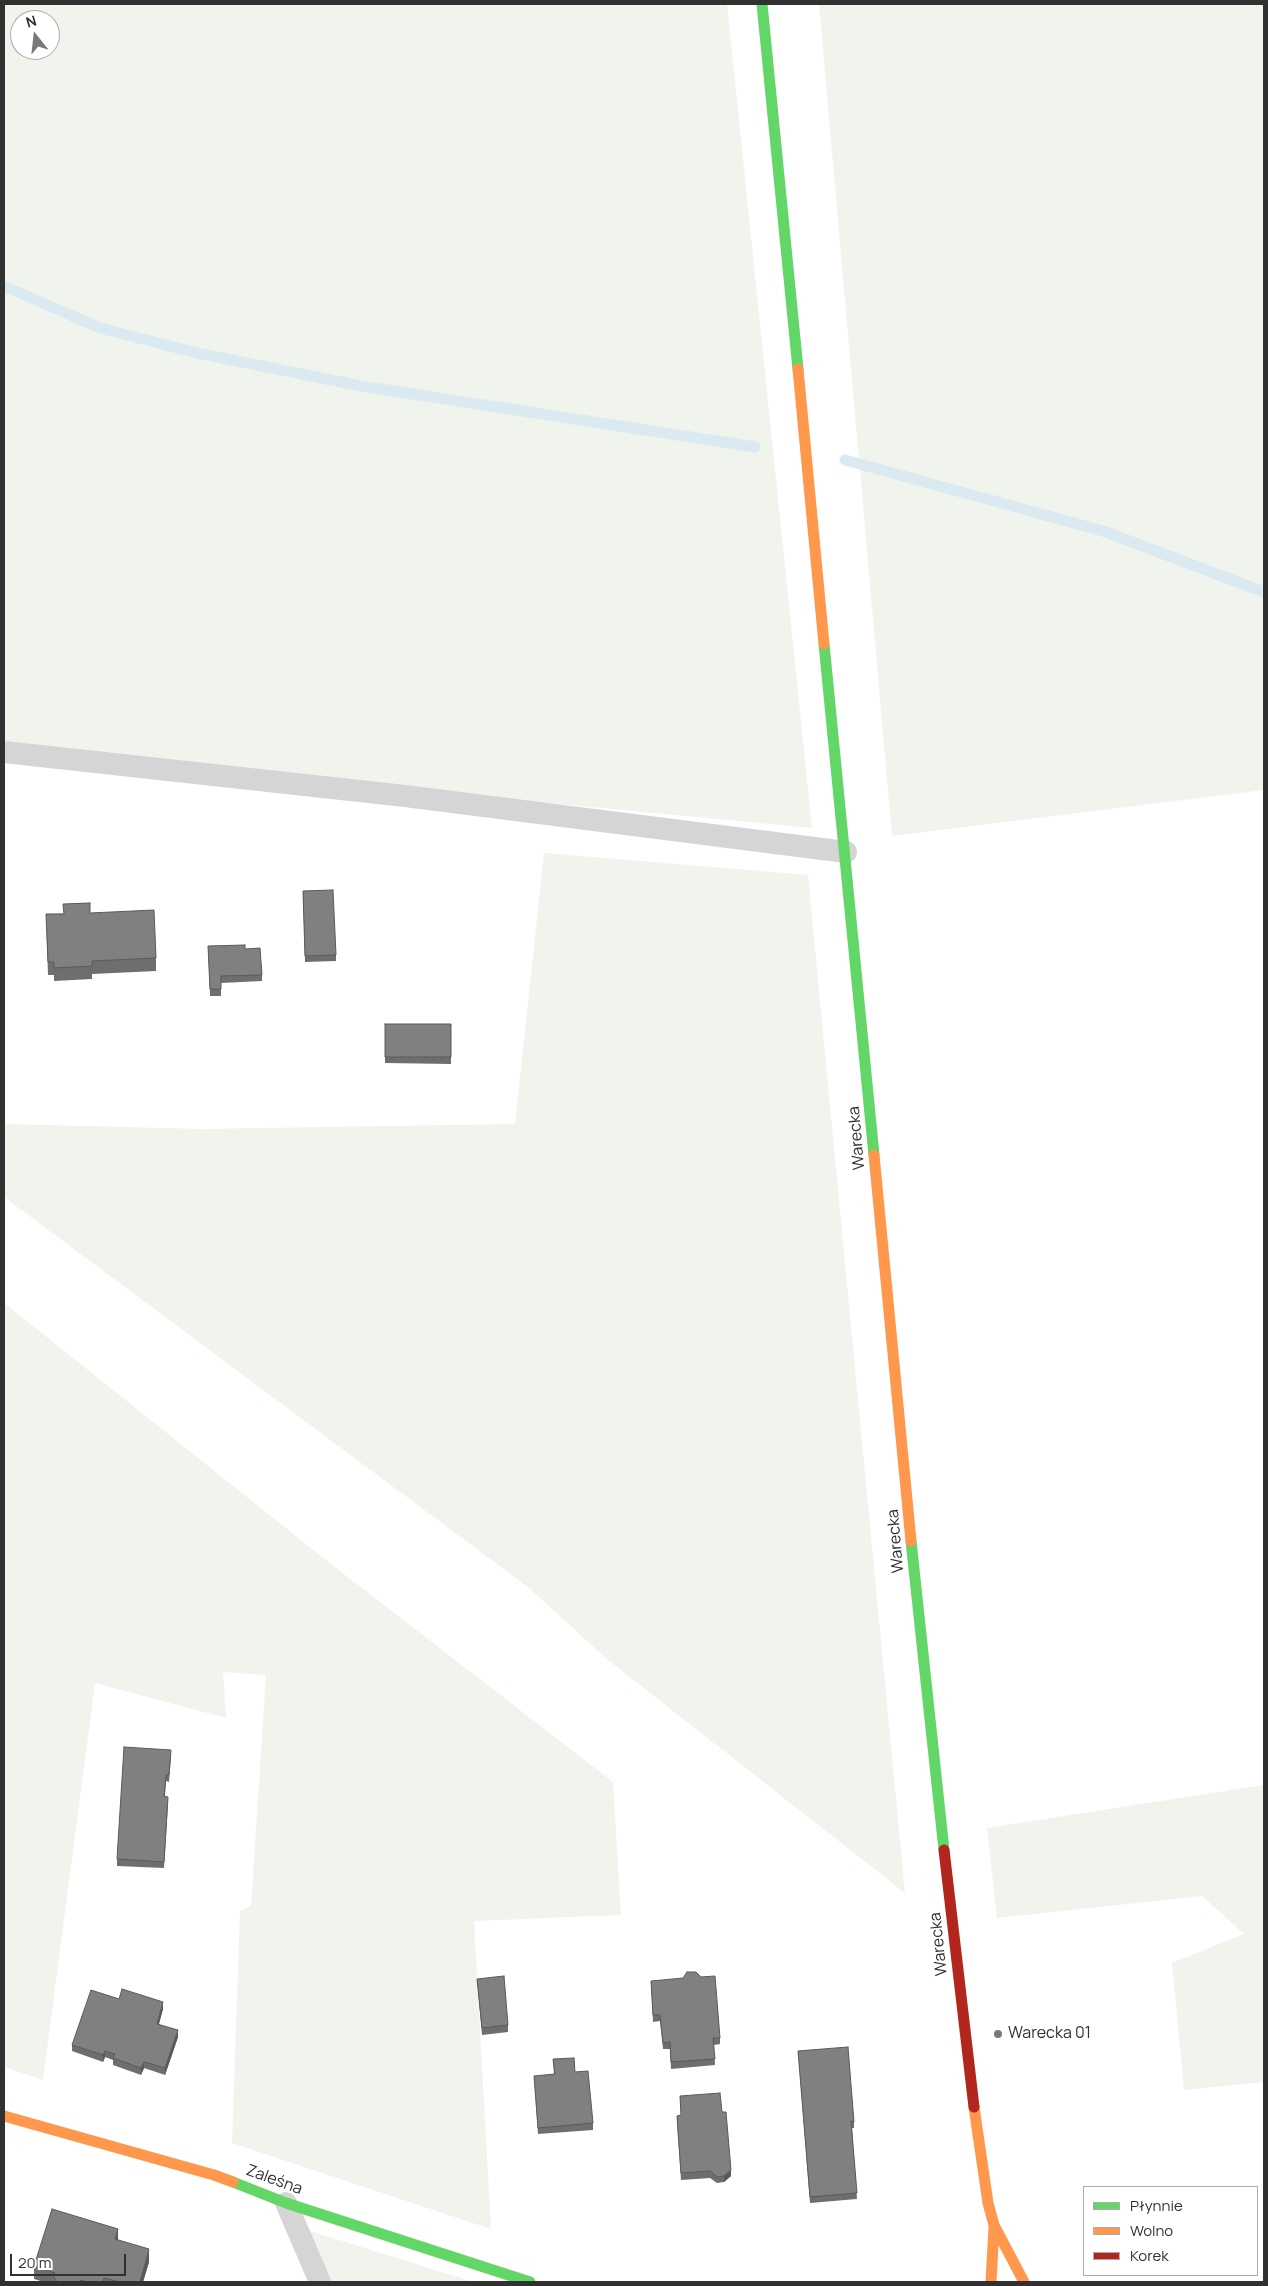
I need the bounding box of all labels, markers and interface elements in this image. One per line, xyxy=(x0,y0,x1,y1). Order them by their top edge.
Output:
north arrow xyxy=(10,10,60,60)
text: N xyxy=(24,11,38,32)
street label: Warecka xyxy=(845,1105,869,1171)
street label: Warecka xyxy=(884,1508,908,1574)
street label: Warecka xyxy=(926,1911,952,1977)
place label: Warecka 01 xyxy=(1008,2024,1091,2044)
marker: Warecka 01 xyxy=(992,2028,1004,2040)
street label: Zaleśna xyxy=(243,2161,305,2199)
legend xyxy=(1083,2186,1258,2276)
text: Płynnie xyxy=(1130,2195,1183,2216)
text: Wolno xyxy=(1130,2220,1173,2241)
scale bar xyxy=(12,2244,129,2276)
text: Korek xyxy=(1130,2245,1169,2266)
text: 20 m xyxy=(18,2252,51,2273)

